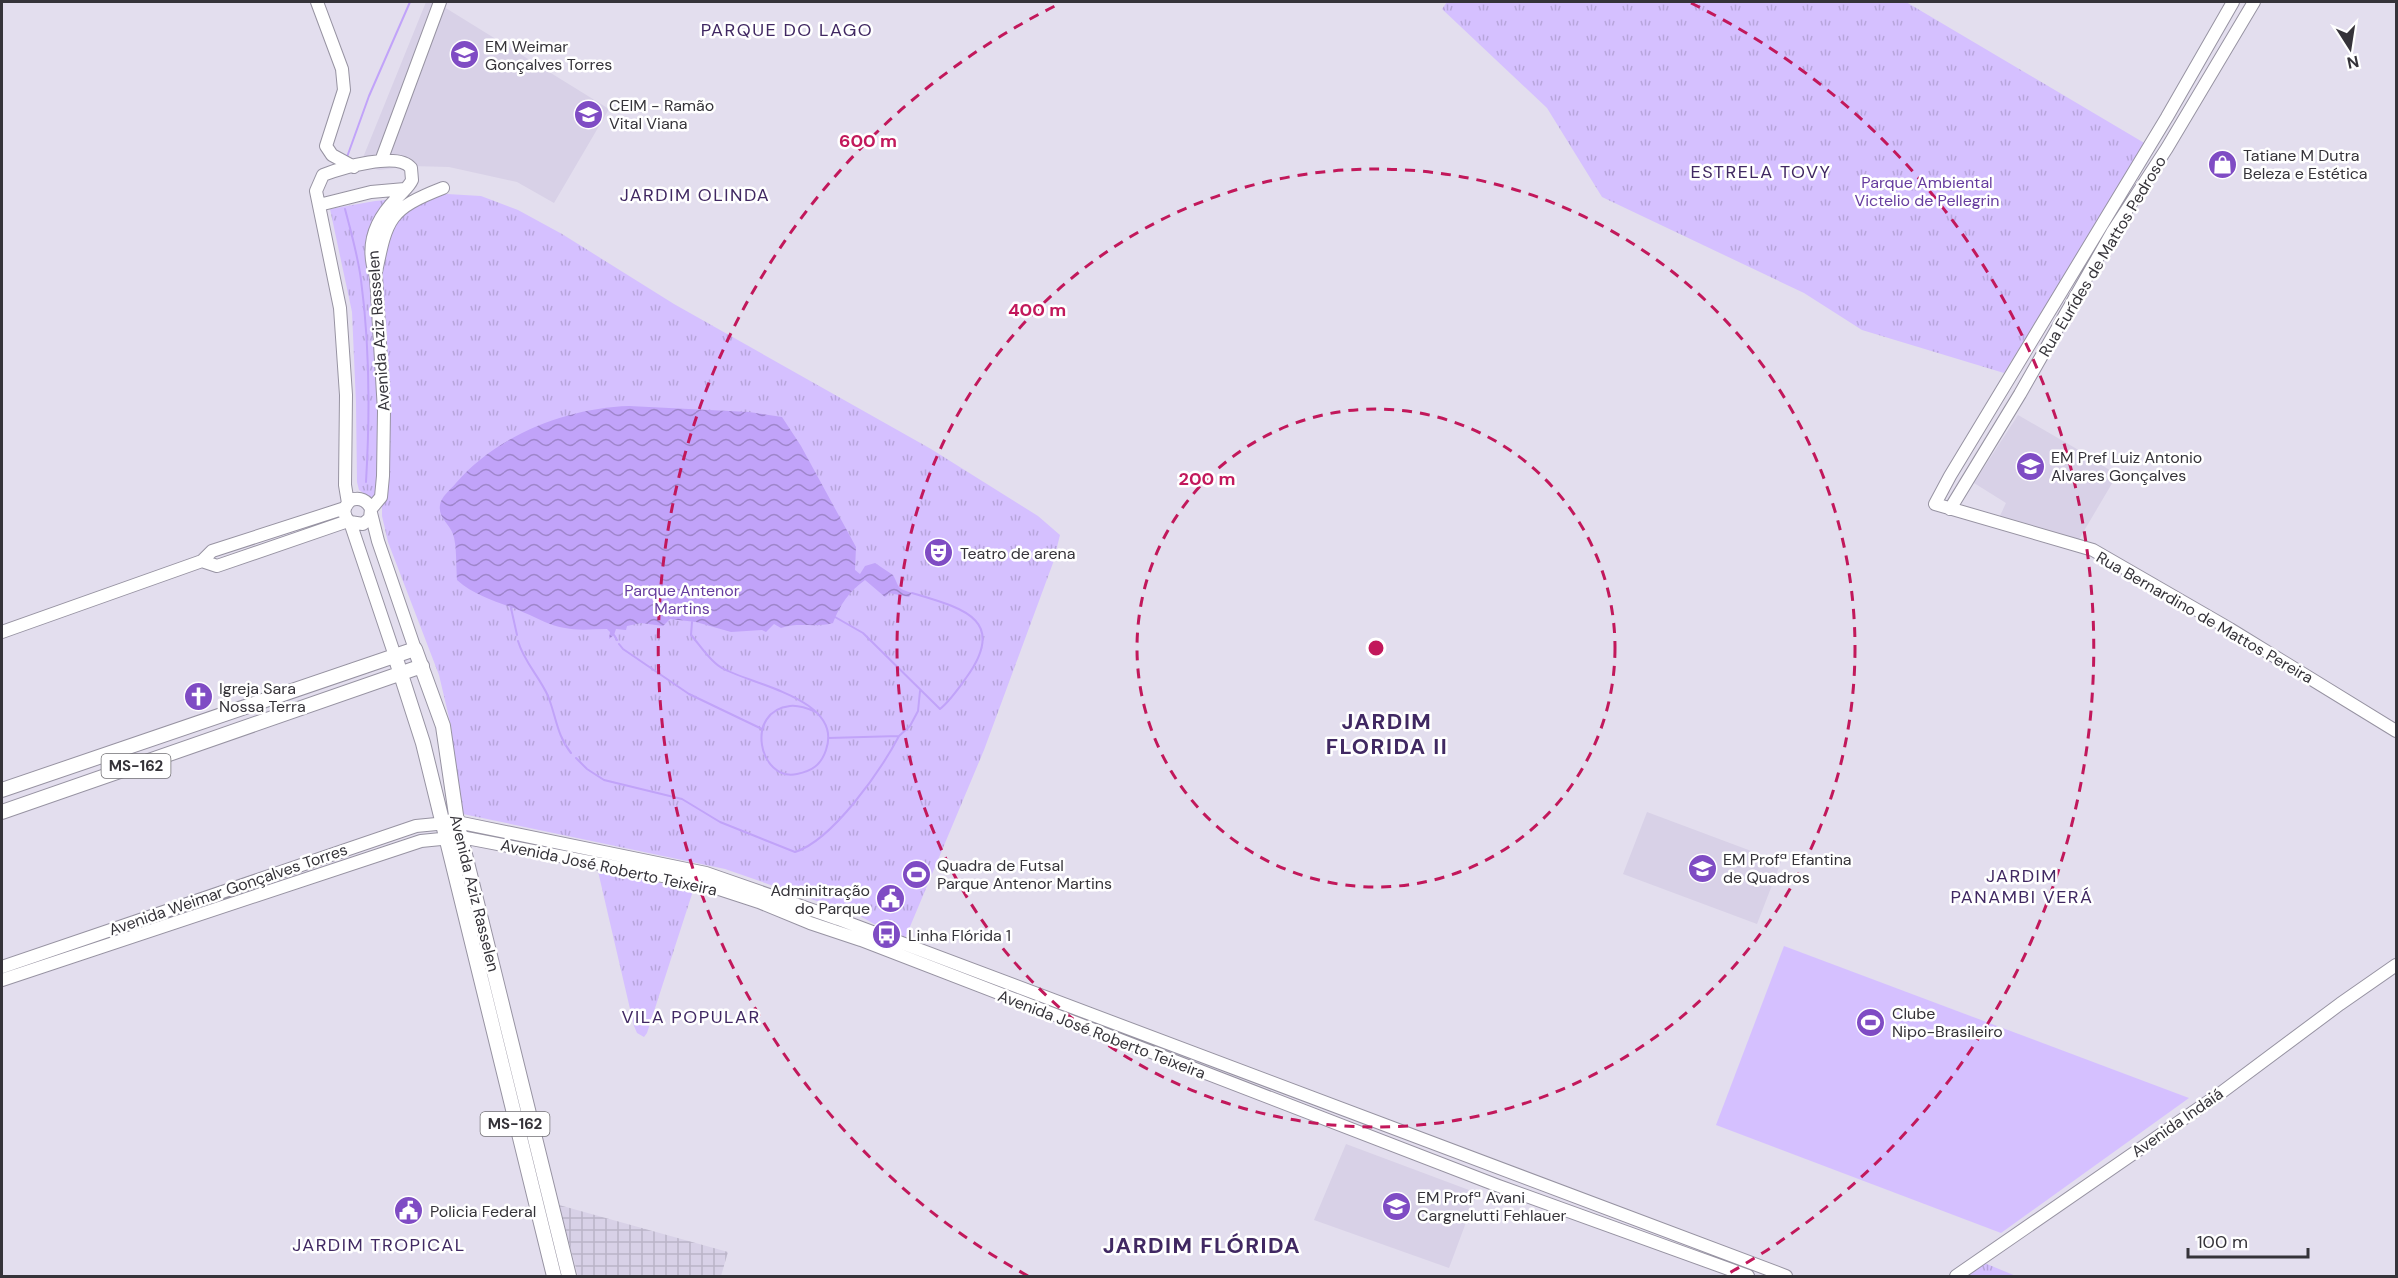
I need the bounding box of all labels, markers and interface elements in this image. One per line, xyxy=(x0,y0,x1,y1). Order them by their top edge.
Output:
district label: PARQUE DO LAGO xyxy=(701,18,873,42)
north arrow xyxy=(2320,18,2380,78)
place label: EM Weimar Gonçalves Torres xyxy=(485,36,612,75)
school or university icon: EM Weimar Gonçalves Torres xyxy=(448,39,480,71)
text: N xyxy=(2345,51,2361,74)
place label: CEIM - Ramão Vital Viana xyxy=(609,95,714,134)
school or university icon: CEIM - Ramão Vital Viana xyxy=(572,98,604,130)
text: 600 m xyxy=(839,129,897,153)
place label: Tatiane M Dutra Beleza e Estética xyxy=(2243,145,2368,184)
shop icon: Tatiane M Dutra Beleza e Estética xyxy=(2206,148,2238,180)
street label: Rua Eurídes de Mattos Pedroso xyxy=(2034,152,2171,361)
district label: ESTRELA TOVY xyxy=(1691,160,1831,184)
park label: Parque Ambiental Victelio de Pellegrin xyxy=(1854,172,2000,211)
district label: JARDIM OLINDA xyxy=(620,183,770,207)
street label: Avenida Aziz Rasselen xyxy=(362,250,395,412)
text: 400 m xyxy=(1008,298,1066,322)
place label: EM Pref Luiz Antonio Alvares Gonçalves xyxy=(2051,447,2202,486)
school or university icon: EM Pref Luiz Antonio Alvares Gonçalves xyxy=(2014,450,2046,482)
text: 200 m xyxy=(1179,467,1235,491)
theatre icon: Teatro de arena xyxy=(923,537,955,569)
place label: Teatro de arena xyxy=(960,543,1075,564)
street label: Rua Bernardino de Mattos Pereira xyxy=(2093,547,2317,688)
park label: Parque Antenor Martins xyxy=(624,580,740,619)
centre of rings xyxy=(1366,638,1386,658)
place label: Igreja Sara Nossa Terra xyxy=(219,678,306,717)
church icon: Igreja Sara Nossa Terra xyxy=(182,681,214,713)
district label: JARDIM FLORIDA II xyxy=(1326,707,1448,761)
road number: MS-162 xyxy=(102,754,170,778)
street label: Avenida Aziz Rasselen xyxy=(445,812,504,974)
street label: Avenida José Roberto Teixeira xyxy=(499,834,719,901)
street label: Avenida Weimar Gonçalves Torres xyxy=(106,839,350,940)
place label: EM Profª Efantina de Quadros xyxy=(1723,849,1852,888)
school or university icon: EM Profª Efantina de Quadros xyxy=(1686,852,1718,884)
place label: Quadra de Futsal Parque Antenor Martins xyxy=(937,855,1112,894)
sports icon: Quadra de Futsal Parque Antenor Martins xyxy=(900,858,932,890)
district label: JARDIM PANAMBI VERÁ xyxy=(1950,864,2094,909)
place label: Adminitração do Parque xyxy=(770,880,870,919)
public building icon: Adminitração do Parque xyxy=(875,883,907,915)
bus stop icon: Linha Flórida 1 xyxy=(871,919,903,951)
place label: Linha Flórida 1 xyxy=(908,925,1011,946)
street label: Avenida José Roberto Teixeira xyxy=(995,985,1209,1084)
place label: Clube Nipo-Brasileiro xyxy=(1892,1003,2003,1042)
district label: VILA POPULAR xyxy=(621,1005,761,1029)
sports icon: Clube Nipo-Brasileiro xyxy=(1855,1006,1887,1038)
street label: Avenida Indaiá xyxy=(2127,1083,2227,1162)
road number: MS-162 xyxy=(480,1112,550,1136)
place label: EM Profª Avani Cargnelutti Fehlauer xyxy=(1417,1187,1567,1226)
school or university icon: EM Profª Avani Cargnelutti Fehlauer xyxy=(1380,1190,1412,1222)
public building icon: Policia Federal xyxy=(393,1195,425,1227)
place label: Policia Federal xyxy=(430,1201,536,1222)
scale bar xyxy=(2188,1221,2308,1259)
text: 100 m xyxy=(2197,1230,2248,1254)
district label: JARDIM FLÓRIDA xyxy=(1103,1231,1301,1260)
district label: JARDIM TROPICAL xyxy=(292,1233,466,1257)

